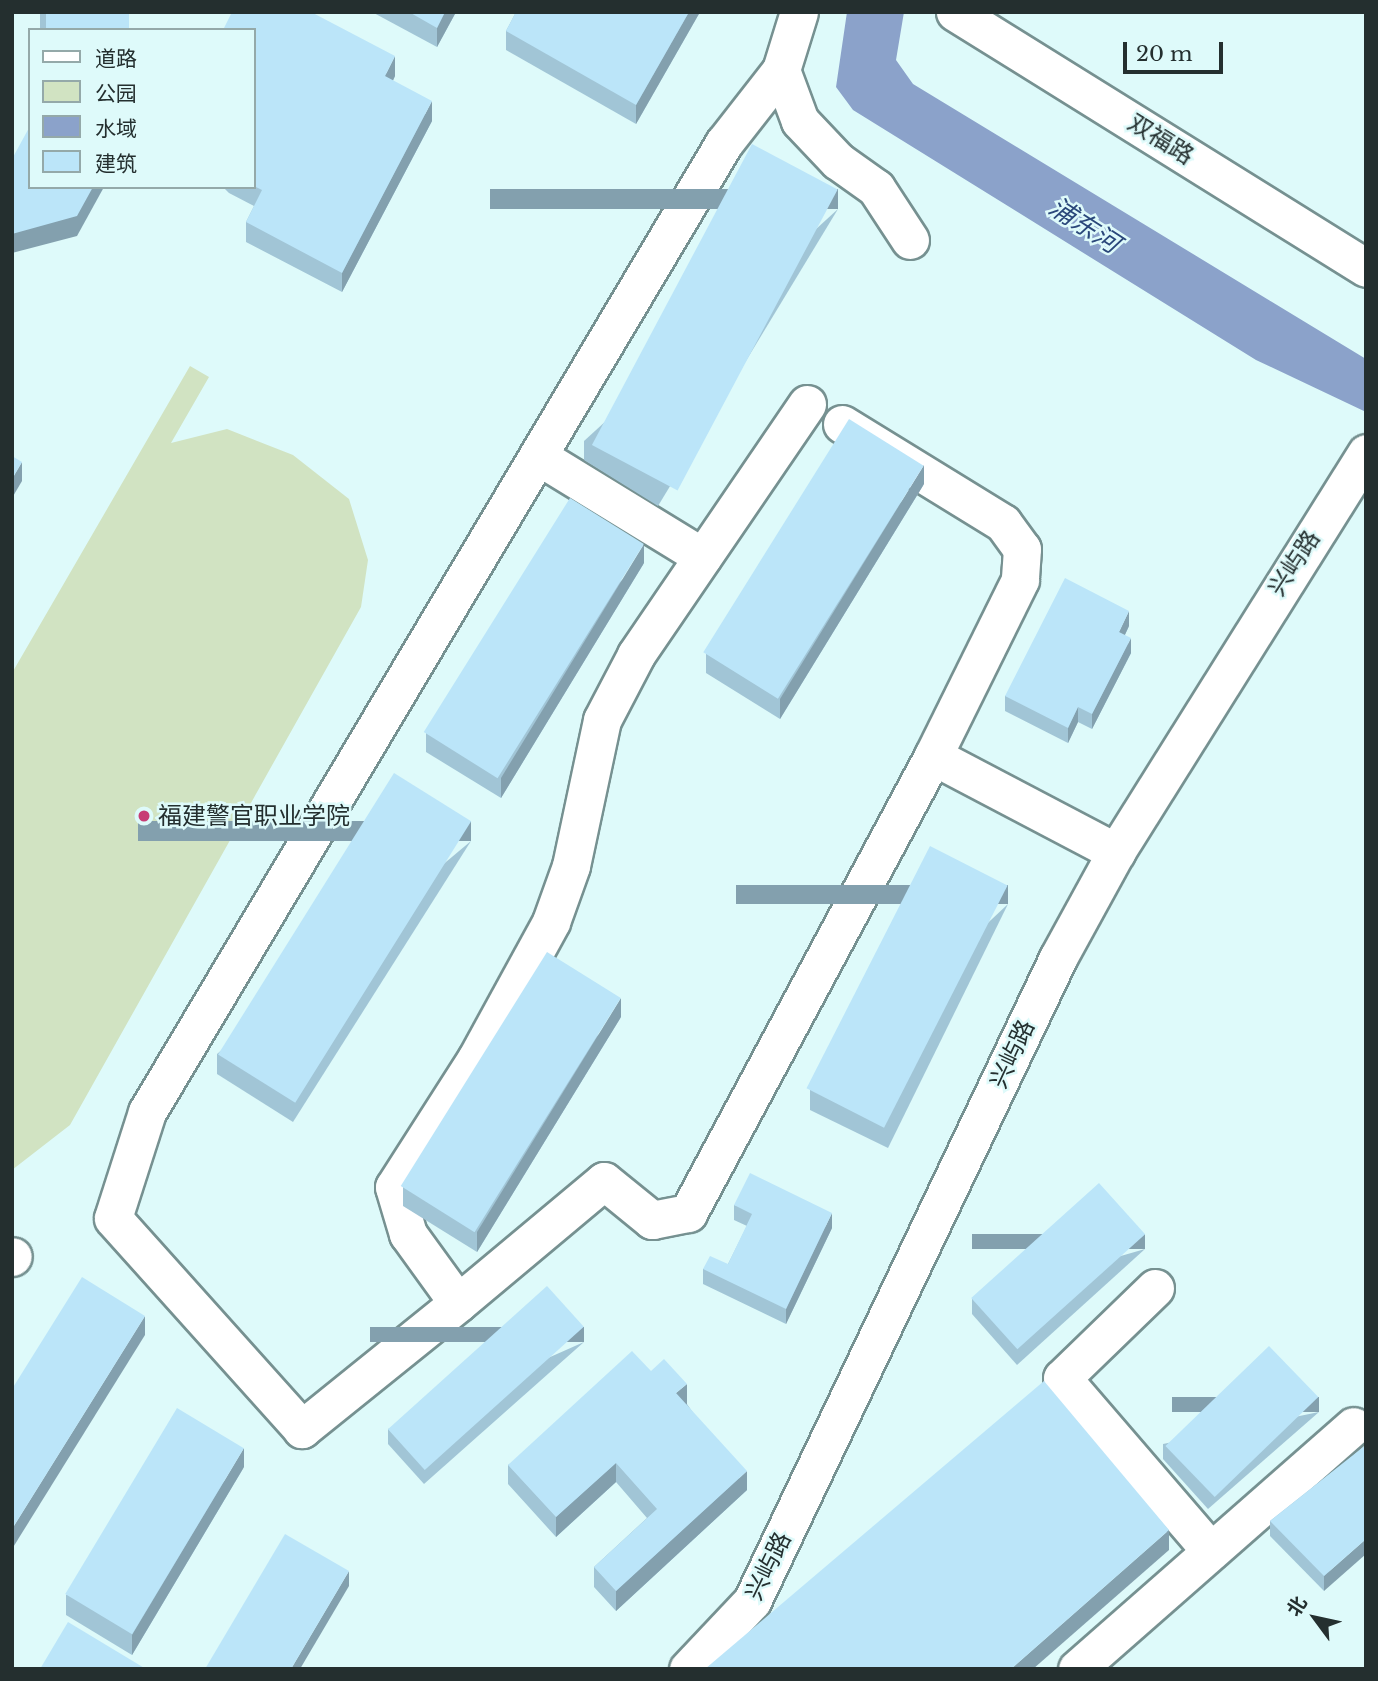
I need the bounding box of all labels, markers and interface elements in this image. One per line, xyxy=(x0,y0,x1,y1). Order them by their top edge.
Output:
legend xyxy=(28,28,256,189)
scale bar xyxy=(1126,28,1226,72)
text: 20 m xyxy=(1136,41,1193,67)
text: 道路 xyxy=(95,46,137,72)
text: 公园 xyxy=(95,81,137,107)
street label: 双福路 xyxy=(1123,108,1199,170)
text: 水域 xyxy=(95,116,137,142)
text: 建筑 xyxy=(95,151,137,177)
water label: 浦东河 xyxy=(1043,192,1125,260)
street label: 兴屿路 xyxy=(1262,525,1326,601)
place label: 福建警官职业学院 xyxy=(158,802,350,830)
marker: 福建警官职业学院 xyxy=(136,808,152,824)
street label: 兴屿路 xyxy=(984,1015,1040,1093)
street label: 兴屿路 xyxy=(739,1527,797,1605)
north arrow xyxy=(1280,1583,1350,1653)
text: 北 xyxy=(1282,1592,1312,1621)

